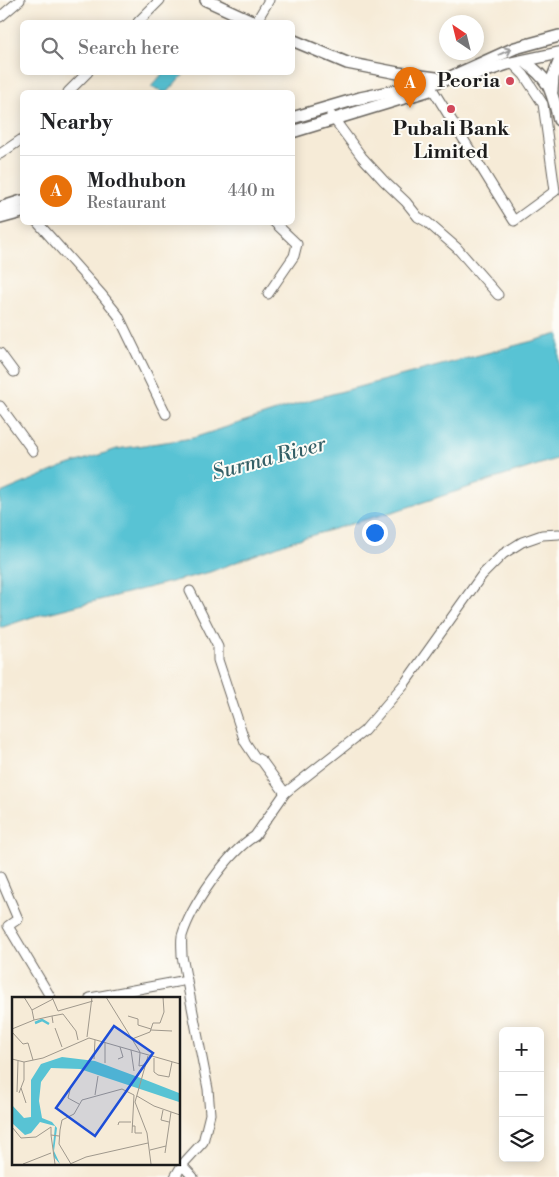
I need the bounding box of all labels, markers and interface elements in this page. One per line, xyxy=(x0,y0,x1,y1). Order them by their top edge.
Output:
north arrow xyxy=(439,15,484,60)
search box xyxy=(20,20,295,75)
icon: search xyxy=(38,34,66,62)
text: Search here xyxy=(78,36,179,60)
one-way arrow xyxy=(497,47,512,57)
pin: A xyxy=(394,67,426,108)
place label: Peoria xyxy=(437,69,500,94)
marker: Peoria xyxy=(504,75,516,87)
marker: Pubali Bank Limited xyxy=(445,103,457,115)
text: Nearby xyxy=(40,110,113,136)
place label: Pubali Bank Limited xyxy=(393,117,510,165)
text: Modhubon xyxy=(87,169,186,193)
text: A xyxy=(50,181,62,201)
text: 440 m xyxy=(228,181,275,201)
text: Restaurant xyxy=(87,193,166,213)
water label: Surma River xyxy=(209,431,330,487)
your location xyxy=(362,520,388,546)
inset map xyxy=(12,997,180,1164)
map controls xyxy=(499,1027,544,1162)
button: + xyxy=(499,1027,544,1072)
button: − xyxy=(499,1072,544,1117)
button: layers xyxy=(499,1117,544,1162)

